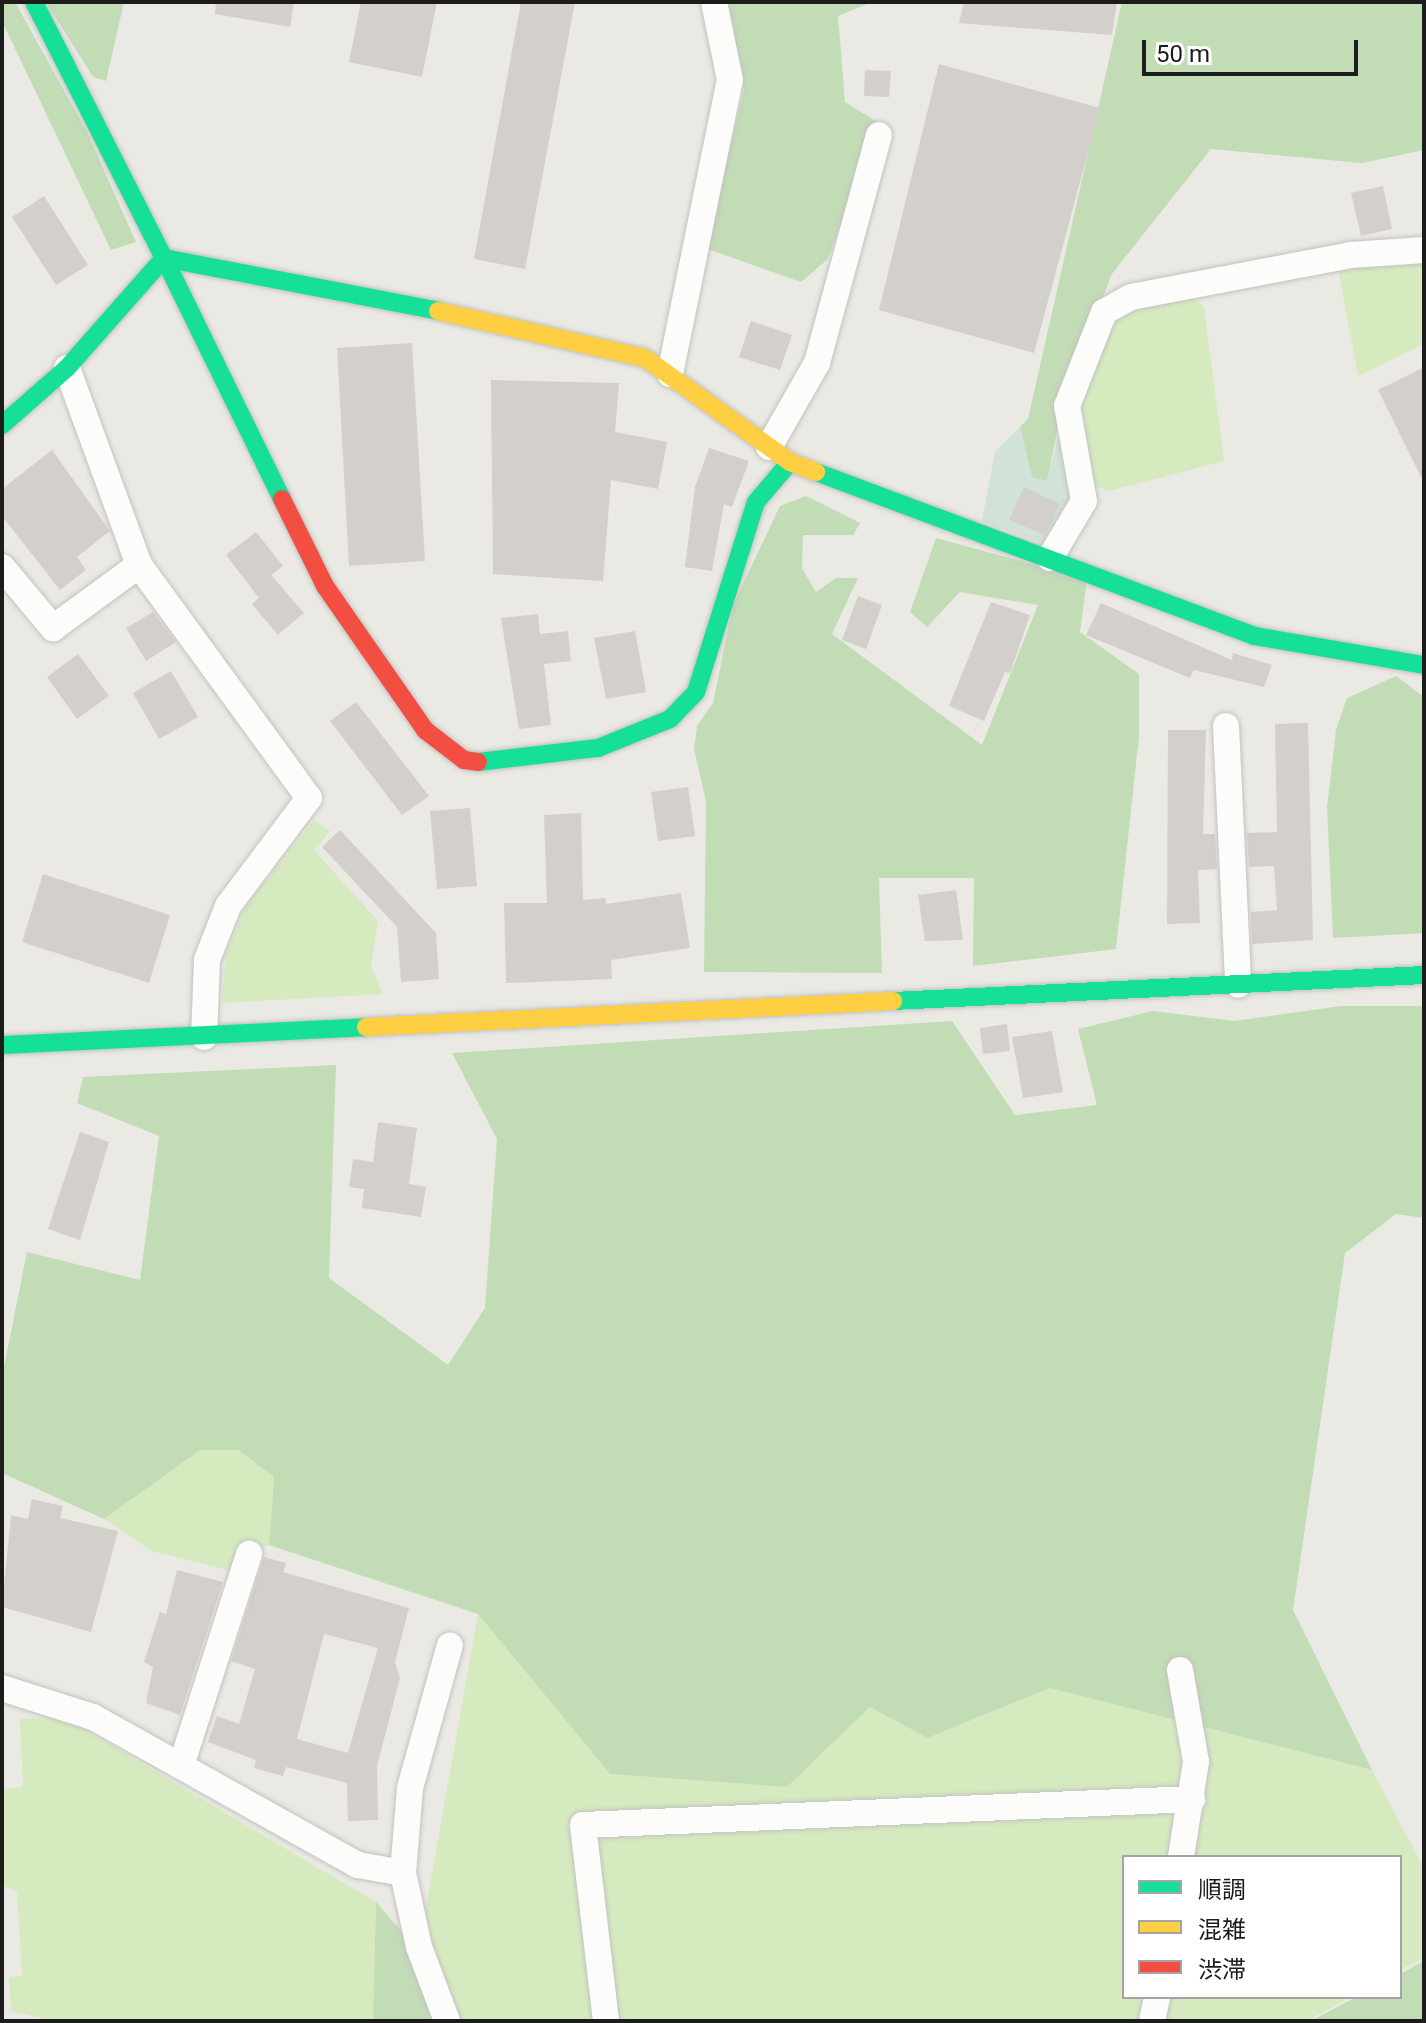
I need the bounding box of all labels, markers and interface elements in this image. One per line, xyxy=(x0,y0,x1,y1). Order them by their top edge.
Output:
scale bar xyxy=(1146,24,1362,74)
text: 50 m xyxy=(1156,40,1210,68)
legend xyxy=(1122,1855,1402,1999)
text: 順調 xyxy=(1198,1876,1246,1904)
text: 混雑 xyxy=(1198,1916,1246,1944)
text: 渋滞 xyxy=(1198,1956,1246,1984)

